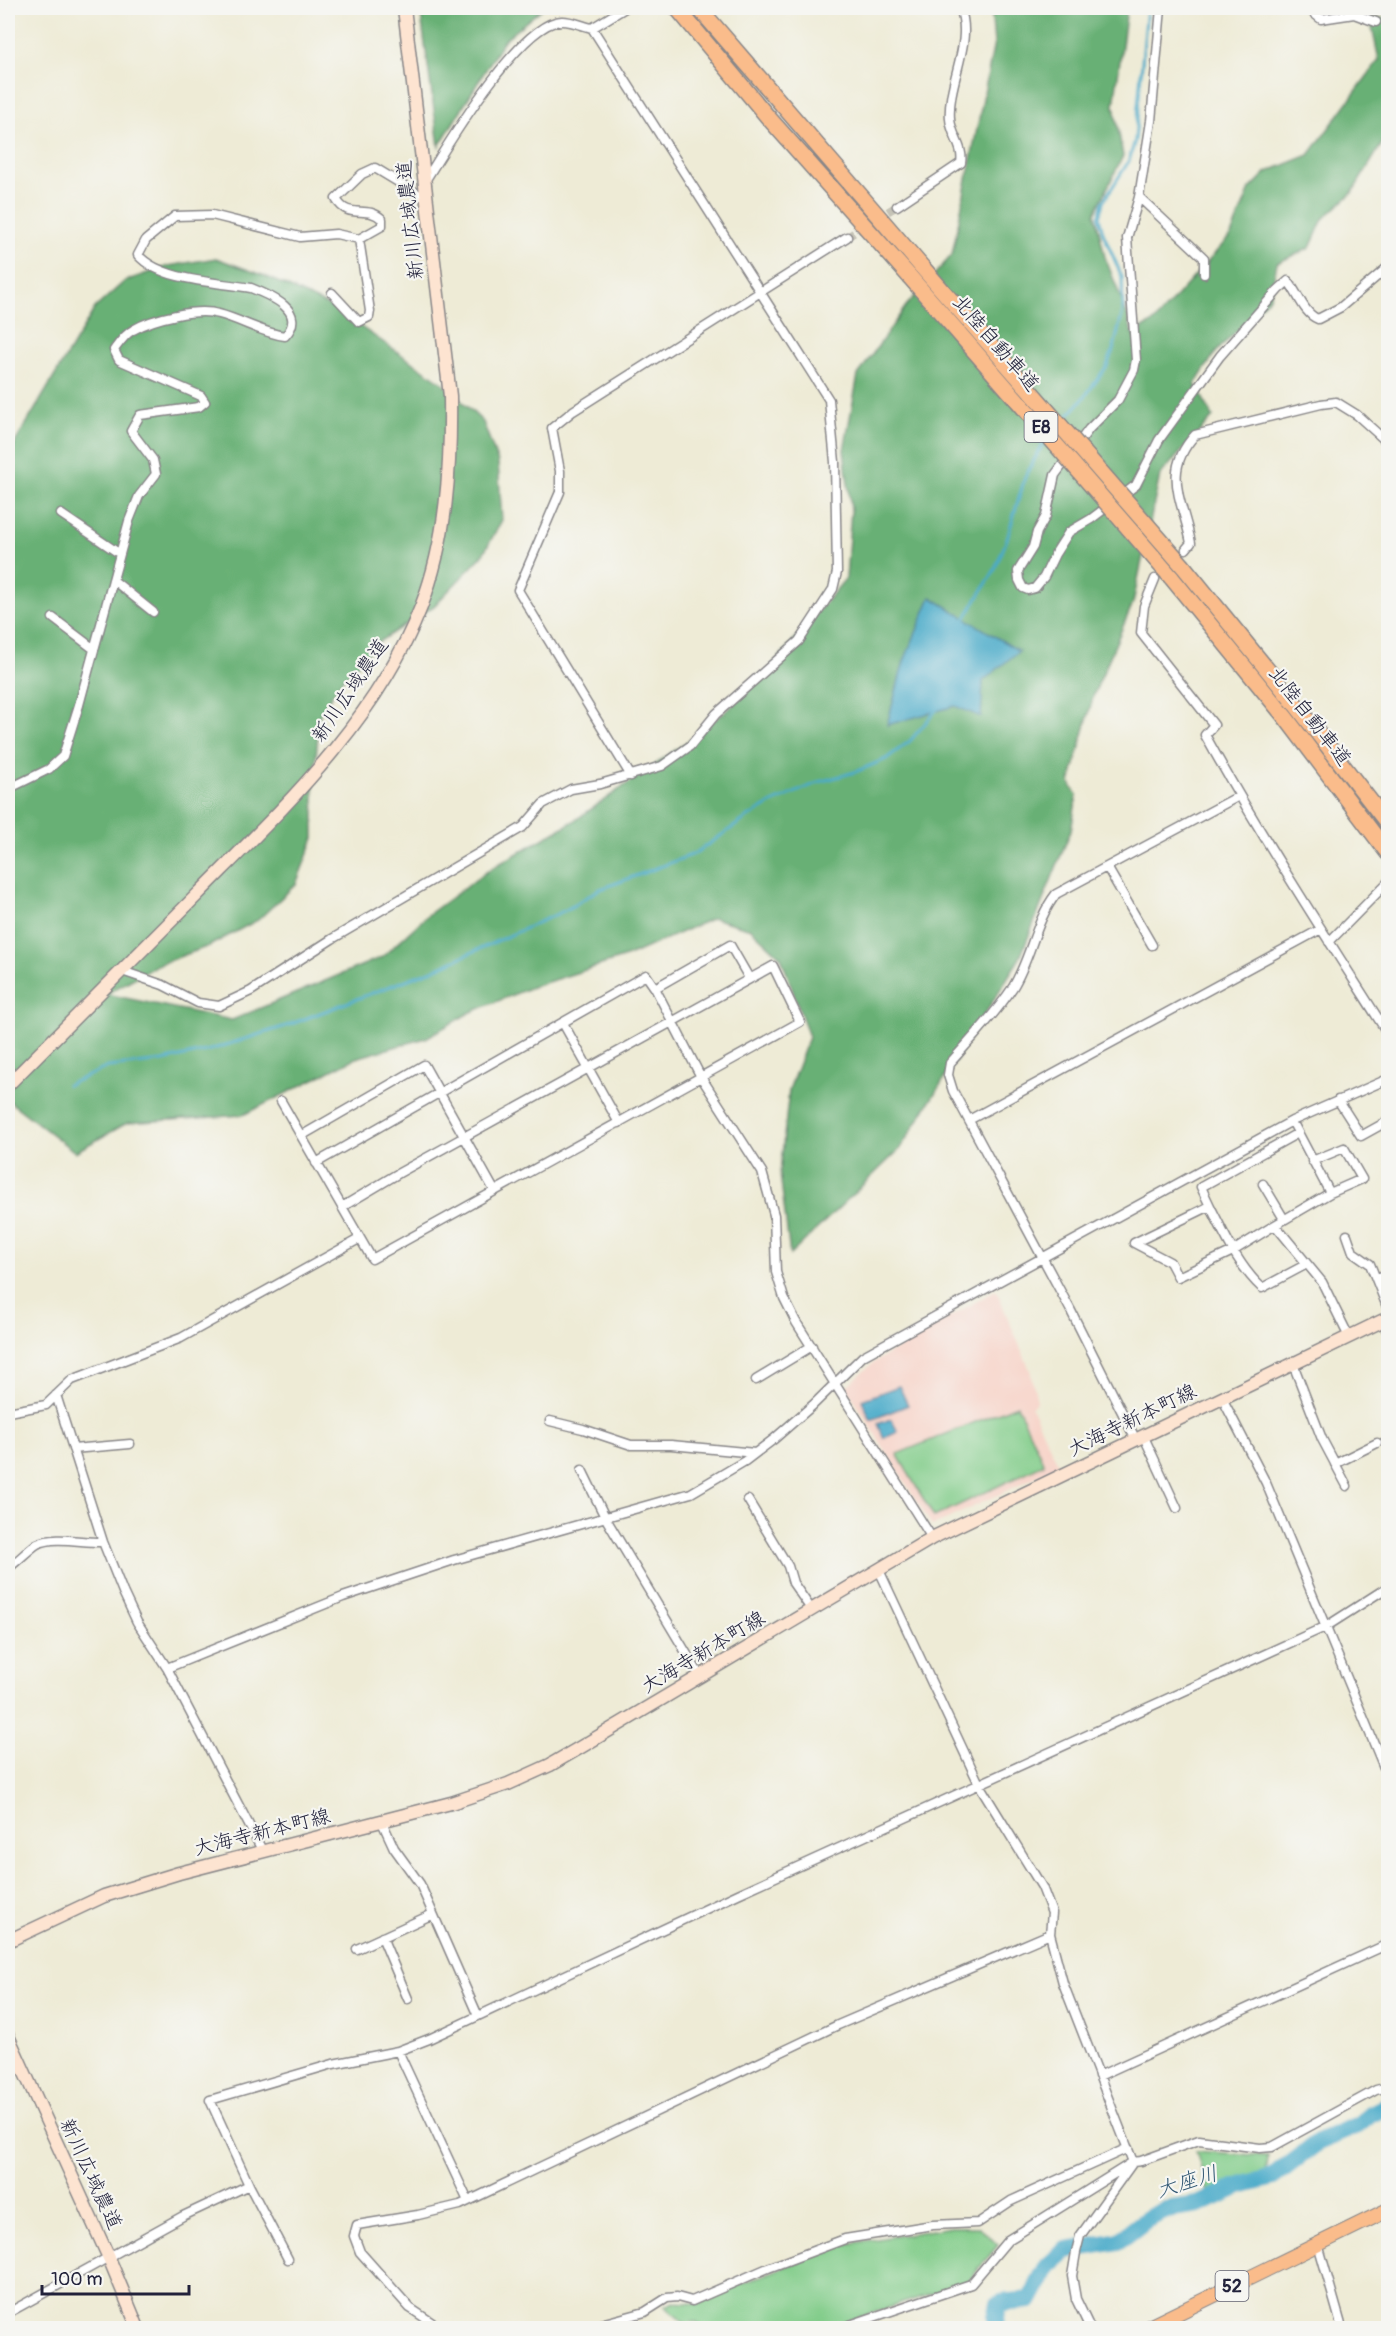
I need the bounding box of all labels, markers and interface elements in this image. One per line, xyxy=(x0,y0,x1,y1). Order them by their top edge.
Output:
street label: 新川広域農道 xyxy=(391,159,429,281)
street label: 北陸自動車道 xyxy=(947,290,1045,396)
road number: E8 xyxy=(1024,412,1058,442)
street label: 新川広域農道 xyxy=(306,633,394,747)
street label: 北陸自動車道 xyxy=(1263,661,1357,771)
street label: 大海寺新本町線 xyxy=(1064,1378,1200,1462)
street label: 大海寺新本町線 xyxy=(637,1605,769,1699)
street label: 大海寺新本町線 xyxy=(191,1803,333,1861)
street label: 新川広域農道 xyxy=(54,2114,128,2234)
water label: 大座川 xyxy=(1153,2160,1221,2204)
scale bar xyxy=(42,2258,189,2296)
text: 100 m xyxy=(51,2268,103,2291)
road number: 52 xyxy=(1216,2271,1248,2301)

